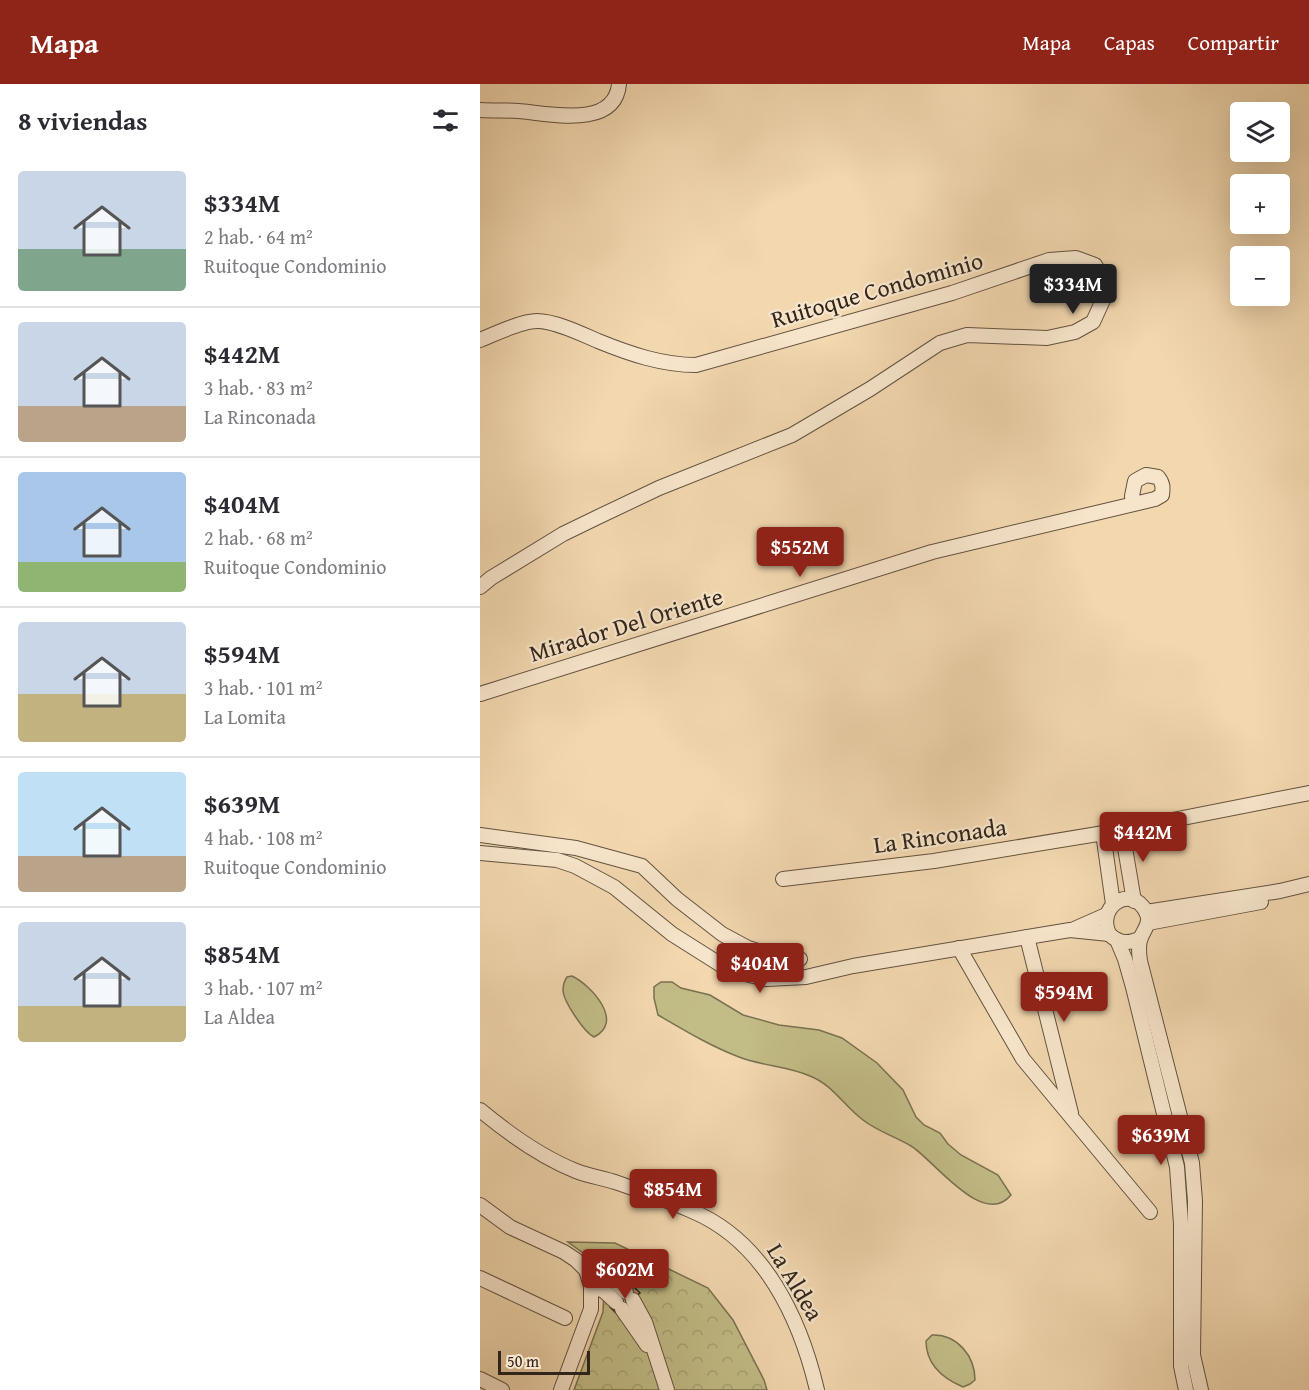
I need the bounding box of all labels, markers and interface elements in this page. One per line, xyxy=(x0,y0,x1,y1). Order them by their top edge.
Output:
text: Mapa xyxy=(30,22,99,63)
text: Mapa xyxy=(1022,27,1071,58)
text: Capas xyxy=(1104,27,1155,58)
text: Compartir xyxy=(1188,27,1279,58)
text: 8 viviendas xyxy=(18,101,148,140)
map controls xyxy=(1230,102,1290,306)
button: layers xyxy=(1230,102,1290,162)
icon: filters xyxy=(429,104,462,137)
button: + xyxy=(1230,174,1290,234)
text: $334M xyxy=(204,183,280,222)
icon: home xyxy=(66,195,138,267)
text: 2 hab. · 64 m² xyxy=(204,222,313,251)
street label: Ruitoque Condominio xyxy=(767,243,987,337)
button: − xyxy=(1230,246,1290,306)
text: Ruitoque Condominio xyxy=(204,251,387,280)
pin: $334M xyxy=(1031,264,1115,315)
text: $334M xyxy=(1044,269,1102,298)
text: $442M xyxy=(204,334,280,373)
icon: home xyxy=(66,346,138,418)
text: 3 hab. · 83 m² xyxy=(204,373,313,402)
text: La Rinconada xyxy=(204,402,316,431)
text: $404M xyxy=(204,484,280,523)
icon: home xyxy=(66,496,138,568)
text: 2 hab. · 68 m² xyxy=(204,523,313,552)
pin: $552M xyxy=(758,527,842,578)
text: $552M xyxy=(771,532,829,561)
text: Ruitoque Condominio xyxy=(204,552,387,581)
street label: Mirador Del Oriente xyxy=(525,578,727,671)
text: $594M xyxy=(204,634,280,673)
icon: home xyxy=(66,646,138,718)
text: 3 hab. · 101 m² xyxy=(204,673,322,702)
text: La Lomita xyxy=(204,702,286,731)
text: $639M xyxy=(204,784,280,823)
icon: home xyxy=(66,796,138,868)
street label: La Rinconada xyxy=(871,809,1009,862)
pin: $442M xyxy=(1101,812,1185,863)
text: $442M xyxy=(1114,817,1172,846)
text: 4 hab. · 108 m² xyxy=(204,823,322,852)
text: Ruitoque Condominio xyxy=(204,852,387,881)
text: $854M xyxy=(204,934,280,973)
pin: $404M xyxy=(718,943,802,994)
icon: home xyxy=(66,946,138,1018)
text: $404M xyxy=(731,948,789,977)
pin: $594M xyxy=(1022,972,1106,1023)
text: 3 hab. · 107 m² xyxy=(204,973,322,1002)
text: $594M xyxy=(1035,977,1093,1006)
text: La Aldea xyxy=(204,1002,275,1031)
pin: $639M xyxy=(1119,1115,1203,1166)
text: $639M xyxy=(1132,1120,1190,1149)
pin: $854M xyxy=(631,1169,715,1220)
text: $854M xyxy=(644,1174,702,1203)
street label: La Aldea xyxy=(759,1236,833,1328)
pin: $602M xyxy=(583,1249,667,1300)
text: $602M xyxy=(596,1254,654,1283)
scale bar xyxy=(498,1348,590,1376)
text: 50 m xyxy=(507,1349,539,1373)

